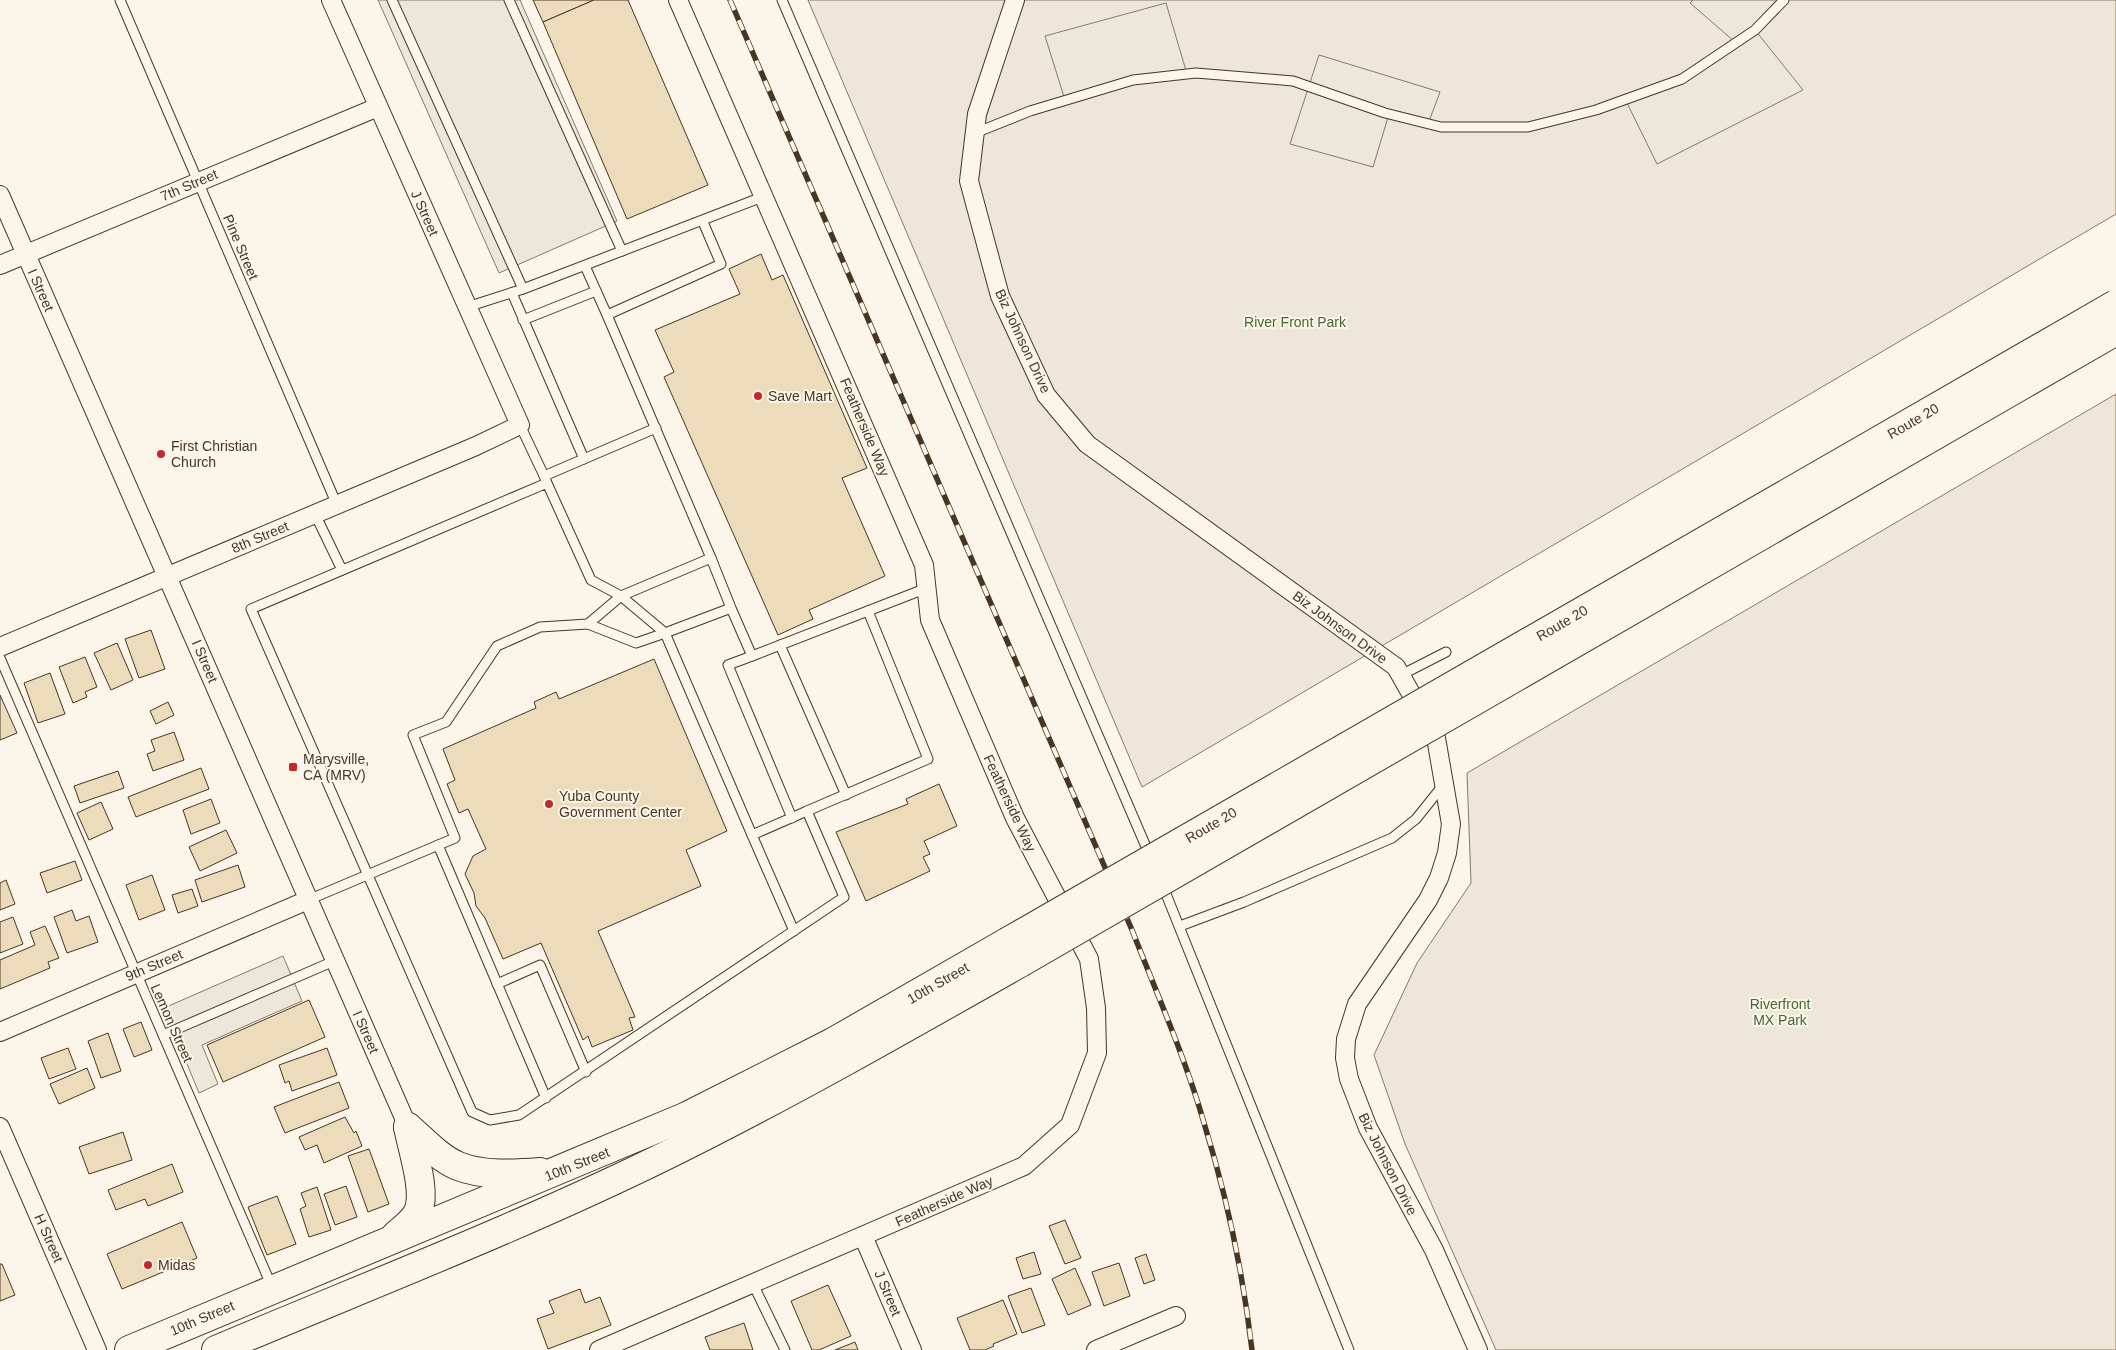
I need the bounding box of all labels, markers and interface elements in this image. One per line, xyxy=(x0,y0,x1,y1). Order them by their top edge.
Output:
street label: 7th Street xyxy=(158,166,220,204)
street label: J Street xyxy=(408,188,442,238)
street label: Pine Street xyxy=(220,212,262,282)
street label: I Street xyxy=(25,266,58,314)
street label: Biz Johnson Drive xyxy=(992,286,1054,396)
park label: River Front Park xyxy=(1244,314,1347,330)
street label: Featherside Way xyxy=(837,375,893,479)
place label: Save Mart xyxy=(768,388,832,404)
marker: Save Mart xyxy=(752,390,764,402)
street label: Route 20 xyxy=(1884,400,1942,442)
place label: First Christian Church xyxy=(171,438,257,470)
marker: First Christian Church xyxy=(155,448,167,460)
street label: 8th Street xyxy=(229,518,291,556)
street label: Biz Johnson Drive xyxy=(1290,587,1391,667)
street label: Route 20 xyxy=(1533,602,1591,644)
street label: I Street xyxy=(189,637,221,685)
place label: Marysville, CA (MRV) xyxy=(303,751,369,783)
street label: Featherside Way xyxy=(980,752,1040,854)
marker: Marysville, CA (MRV) xyxy=(287,761,299,773)
place label: Yuba County Government Center xyxy=(559,788,682,820)
marker: Yuba County Government Center xyxy=(543,798,555,810)
street label: Route 20 xyxy=(1182,804,1240,846)
street label: 9th Street xyxy=(123,946,185,984)
street label: 10th Street xyxy=(904,959,972,1007)
street label: Lemon Street xyxy=(148,981,196,1065)
park label: Riverfront MX Park xyxy=(1750,996,1810,1028)
street label: I Street xyxy=(350,1008,383,1056)
street label: Biz Johnson Drive xyxy=(1355,1110,1421,1218)
street label: 10th Street xyxy=(542,1144,612,1184)
street label: Featherside Way xyxy=(893,1172,995,1230)
street label: H Street xyxy=(31,1211,67,1265)
place label: Midas xyxy=(158,1257,195,1273)
marker: Midas xyxy=(142,1259,154,1271)
street label: J Street xyxy=(871,1268,905,1318)
street label: 10th Street xyxy=(167,1297,237,1339)

